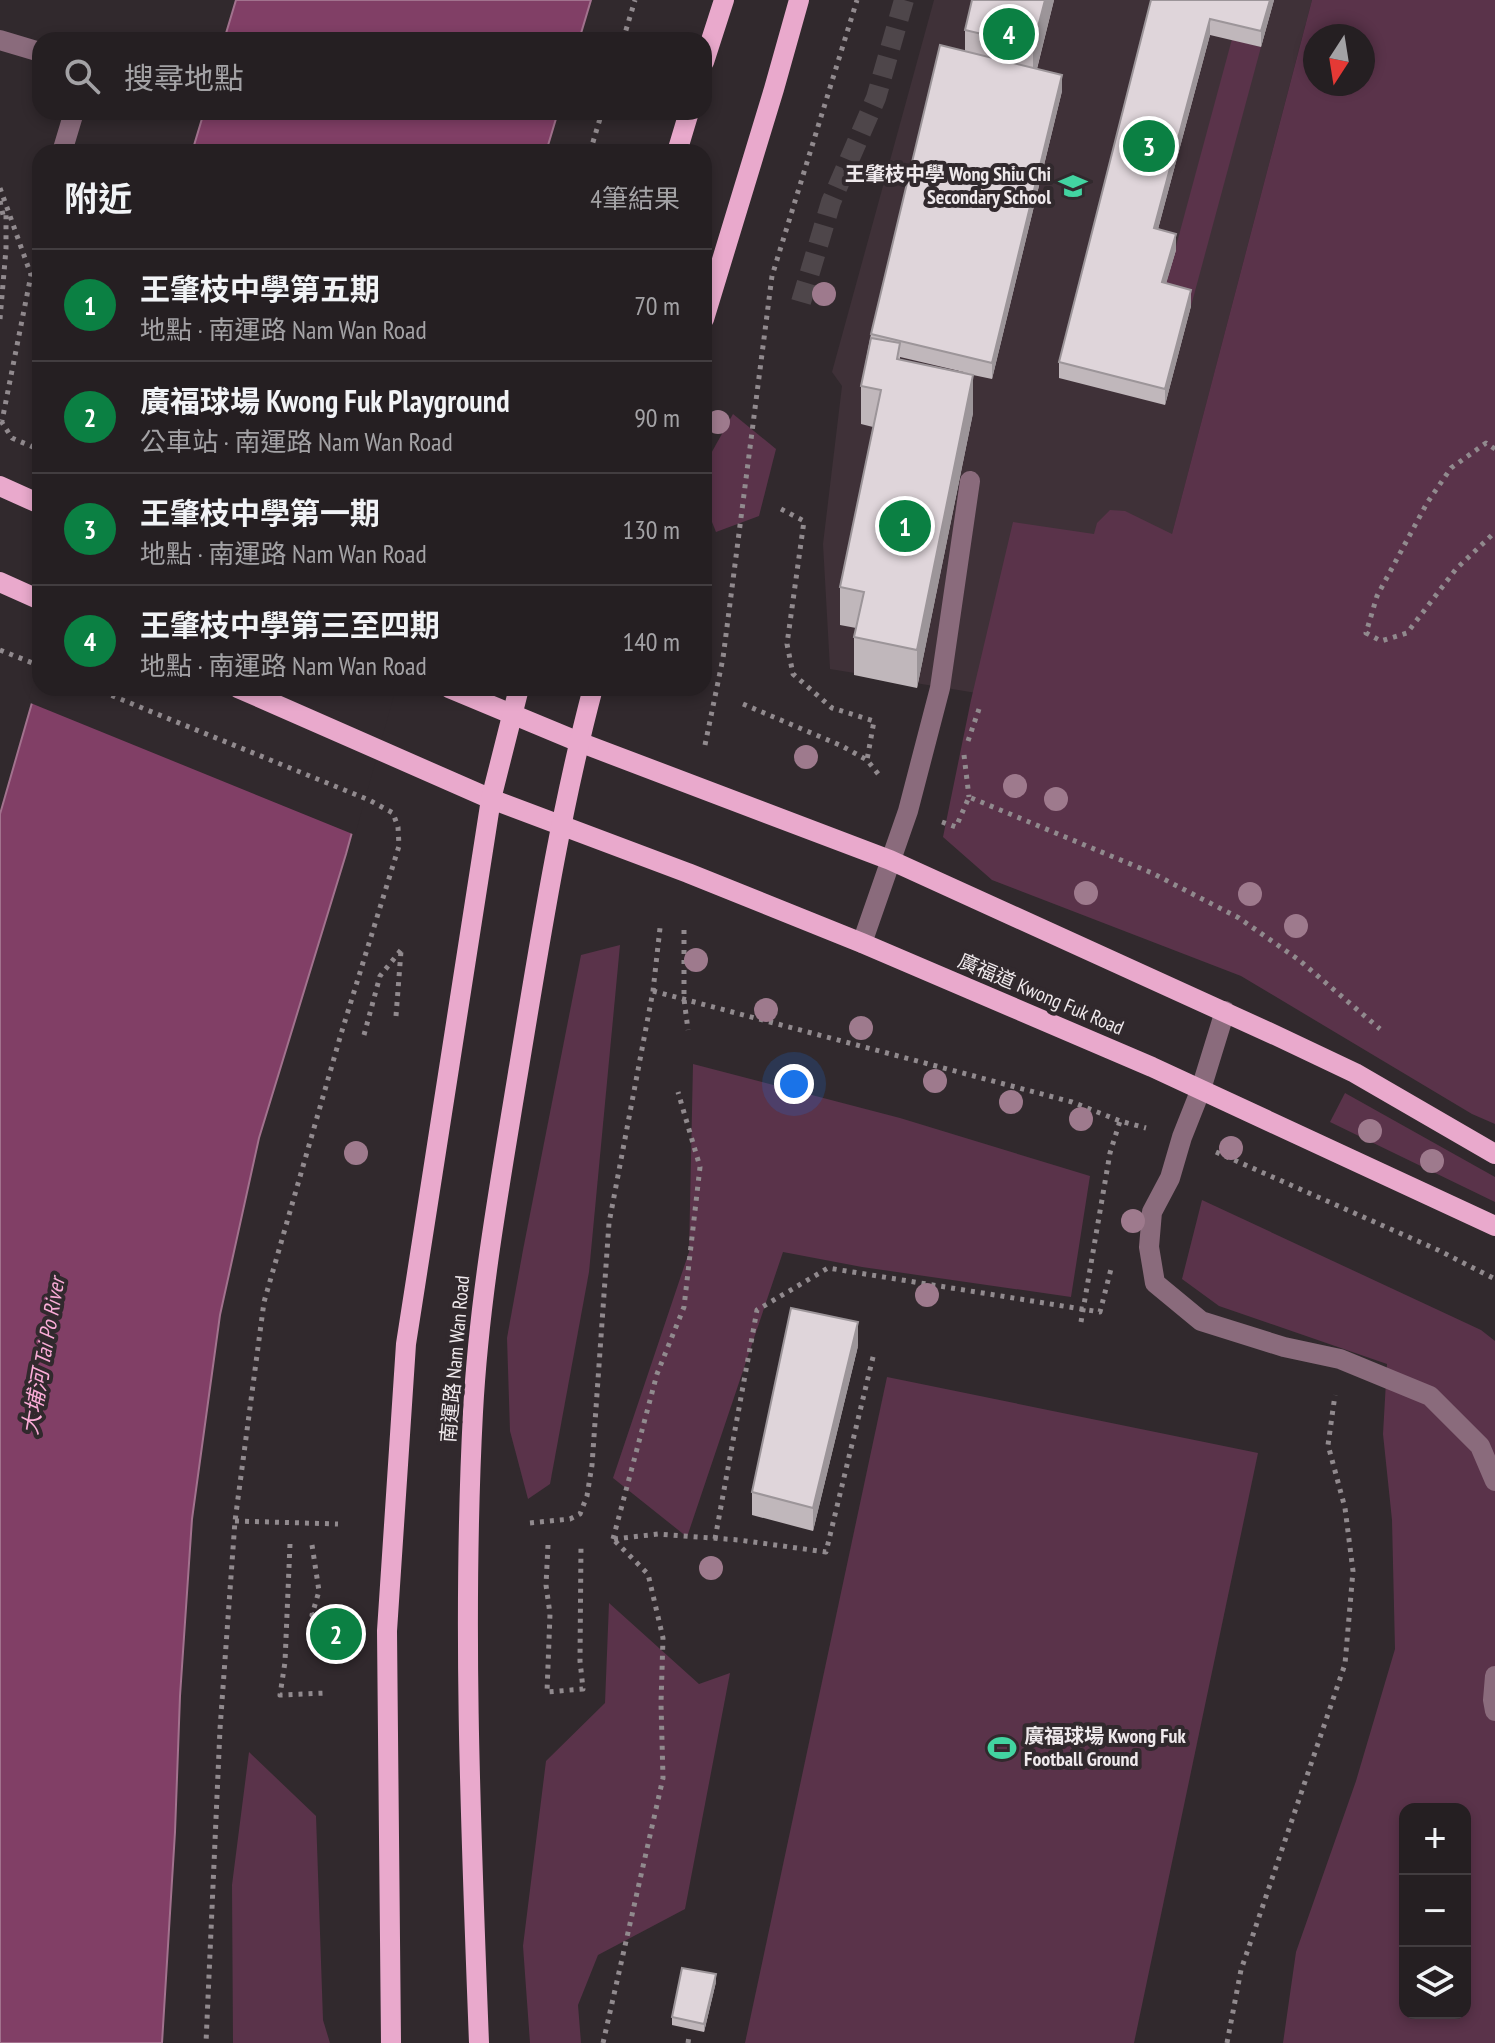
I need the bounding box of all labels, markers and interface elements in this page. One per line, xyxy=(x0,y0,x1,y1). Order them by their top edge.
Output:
pin: 4 xyxy=(983,4,1035,64)
north arrow xyxy=(1303,24,1375,96)
search box xyxy=(32,32,712,120)
icon: search xyxy=(60,54,104,98)
text: 搜尋地點 xyxy=(124,58,244,97)
pin: 3 xyxy=(1123,116,1175,176)
place label: 王肇枝中學 Wong Shiu Chi Secondary School xyxy=(845,161,1051,210)
school or university icon: 王肇枝中學 Wong Shiu Chi Secondary School xyxy=(1058,171,1088,201)
text: 附近 xyxy=(64,176,132,220)
text: 4筆結果 xyxy=(590,182,680,215)
text: 王肇枝中學第五期 xyxy=(140,269,380,308)
text: 1 xyxy=(84,289,96,322)
text: 70 m xyxy=(634,289,680,322)
text: 地點 · 南運路 Nam Wan Road xyxy=(140,313,427,346)
text: 廣福球場 Kwong Fuk Playground xyxy=(140,381,509,420)
text: 2 xyxy=(84,401,96,434)
text: 90 m xyxy=(634,401,680,434)
text: 公車站 · 南運路 Nam Wan Road xyxy=(140,425,453,458)
text: 王肇枝中學第一期 xyxy=(140,493,380,532)
pin: 1 xyxy=(879,496,931,556)
text: 3 xyxy=(84,513,96,546)
text: 130 m xyxy=(622,513,680,546)
text: 地點 · 南運路 Nam Wan Road xyxy=(140,537,427,570)
text: 王肇枝中學第三至四期 xyxy=(140,605,440,644)
text: 4 xyxy=(84,625,96,658)
text: 140 m xyxy=(622,625,680,658)
text: 地點 · 南運路 Nam Wan Road xyxy=(140,649,427,682)
street label: 廣福道 Kwong Fuk Road xyxy=(954,947,1128,1041)
your location xyxy=(774,1064,814,1104)
water label: 大埔河 Tai Po River xyxy=(15,1272,71,1437)
street label: 南運路 Nam Wan Road xyxy=(435,1274,475,1444)
pin: 2 xyxy=(310,1604,362,1664)
place label: 廣福球場 Kwong Fuk Football Ground xyxy=(1024,1723,1187,1772)
sports icon: 廣福球場 Kwong Fuk Football Ground xyxy=(987,1733,1017,1763)
map controls xyxy=(1399,1803,1471,2019)
button: + xyxy=(1399,1803,1471,1875)
button: − xyxy=(1399,1875,1471,1947)
button: layers xyxy=(1399,1947,1471,2019)

